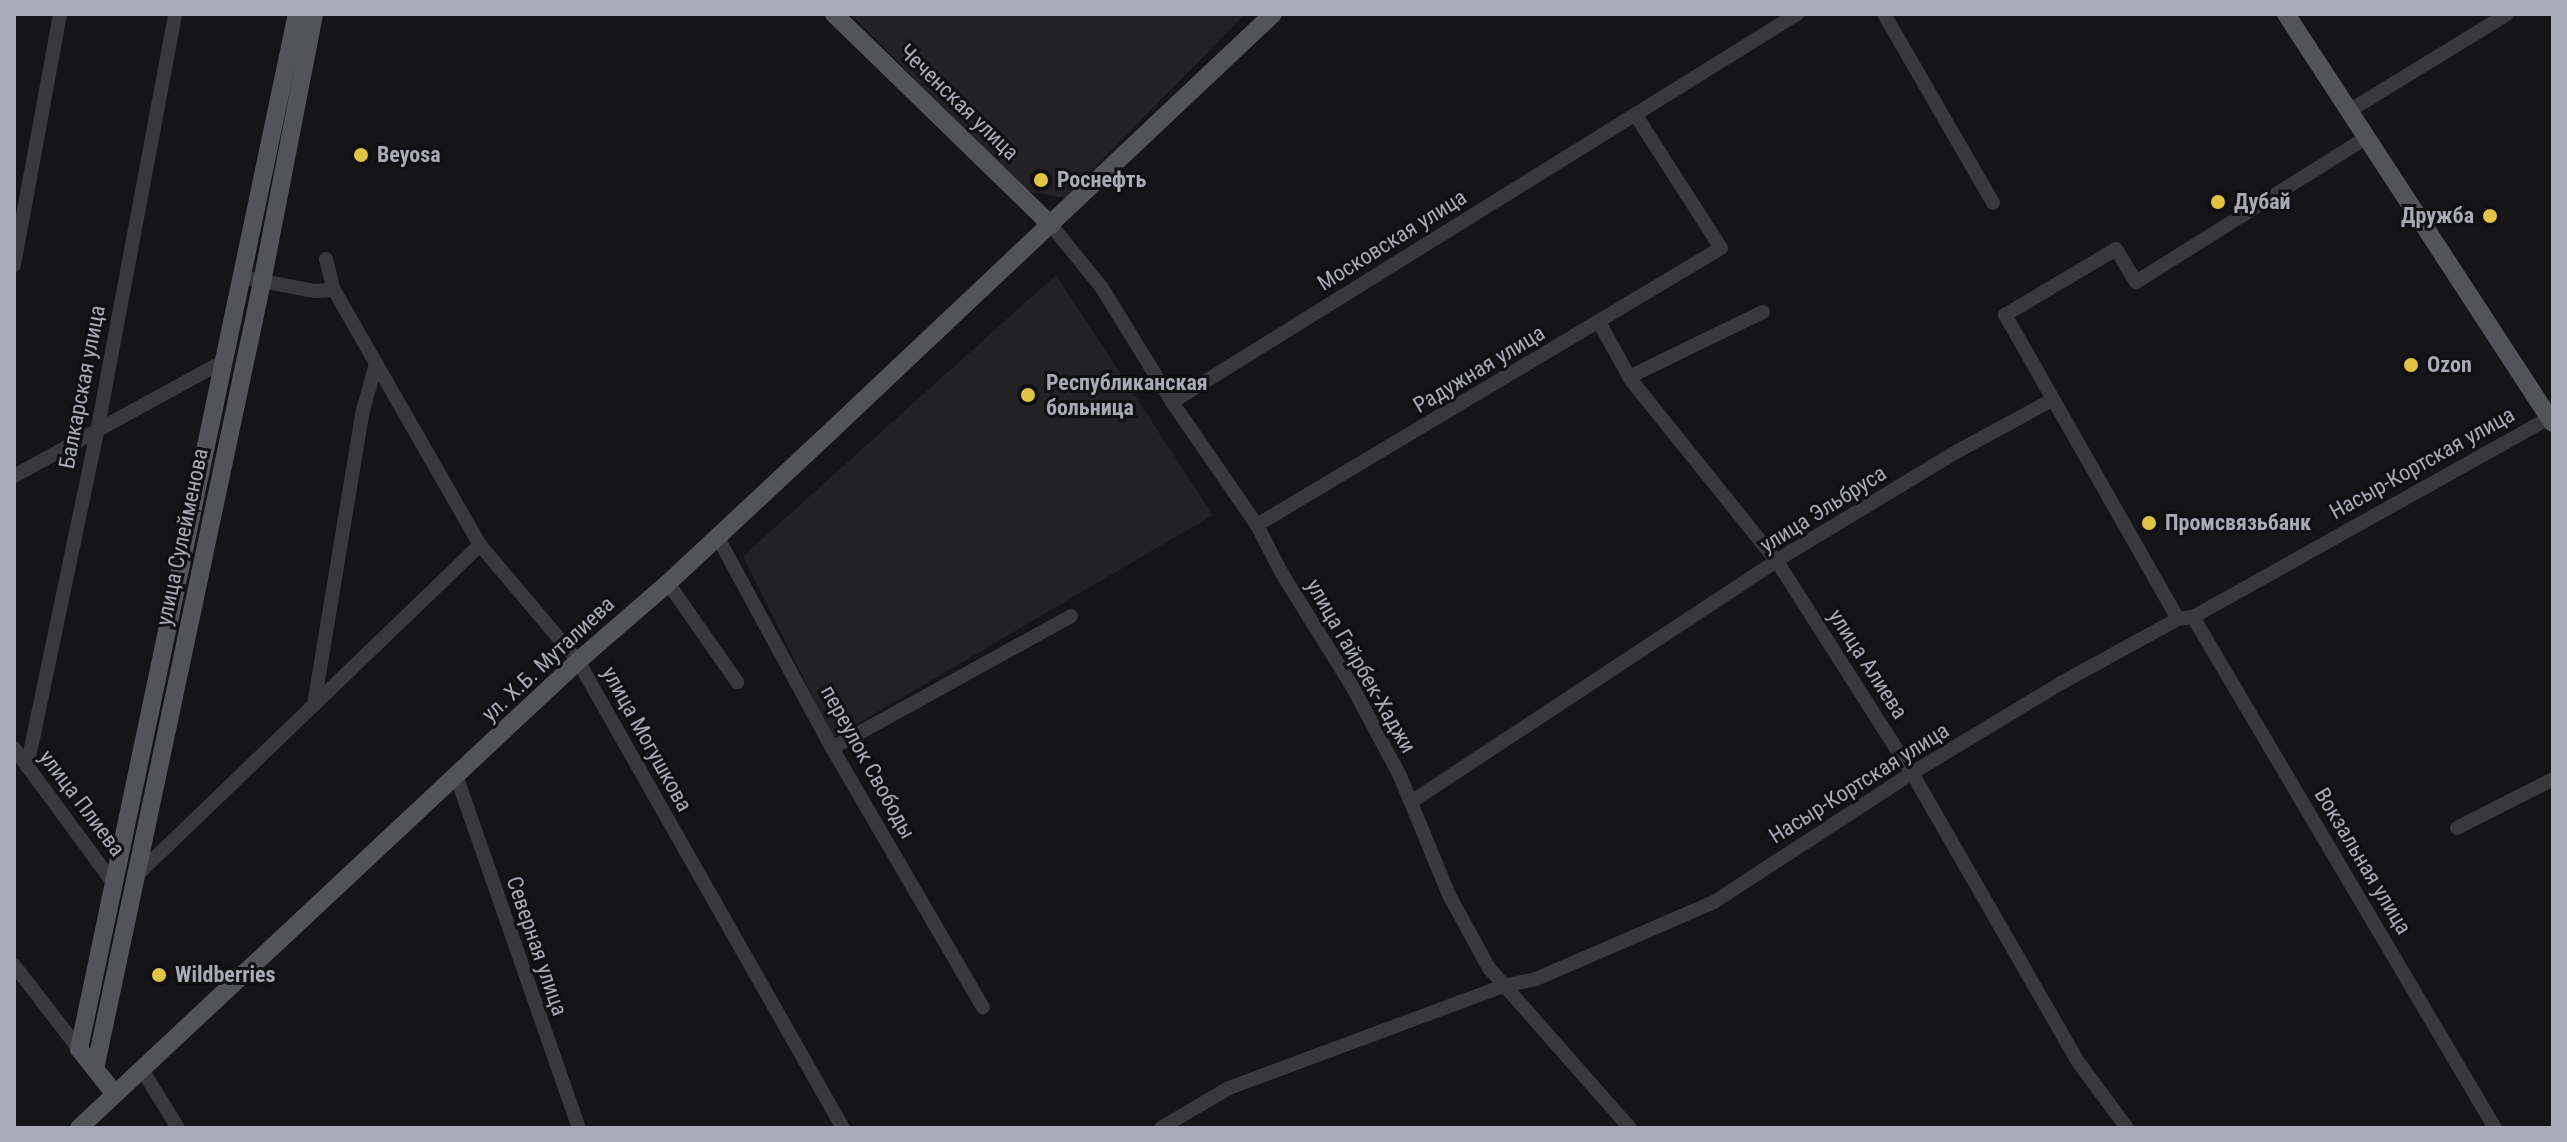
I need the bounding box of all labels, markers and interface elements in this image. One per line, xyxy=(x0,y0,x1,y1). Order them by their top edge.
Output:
street label: Чеченская улица xyxy=(894,38,1024,166)
place label: Beyosa xyxy=(377,142,441,168)
marker: Beyosa xyxy=(352,146,370,164)
place label: Роснефть xyxy=(1057,167,1146,193)
marker: Роснефть xyxy=(1032,171,1050,189)
street label: Московская улица xyxy=(1313,184,1471,296)
place label: Дубай xyxy=(2234,189,2291,215)
marker: Дубай xyxy=(2209,193,2227,211)
place label: Дружба xyxy=(2401,203,2474,229)
marker: Дружба xyxy=(2481,207,2499,225)
street label: Балкарская улица xyxy=(53,303,111,471)
street label: Радужная улица xyxy=(1408,319,1550,419)
place label: Ozon xyxy=(2427,352,2472,378)
marker: Ozon xyxy=(2402,356,2420,374)
place label: Республиканская больница xyxy=(1046,369,1208,420)
marker: Республиканская больница xyxy=(1017,384,1039,406)
street label: Насыр-Кортская улица xyxy=(2325,401,2519,525)
street label: улица Сулейменова xyxy=(150,446,214,628)
street label: улица Эльбруса xyxy=(1755,460,1891,558)
place label: Промсвязьбанк xyxy=(2165,510,2311,536)
marker: Промсвязьбанк xyxy=(2140,514,2158,532)
street label: улица Гайрбек-Хаджи xyxy=(1300,574,1422,758)
street label: ул. Х.Б. Муталиева xyxy=(476,591,620,727)
street label: улица Алиева xyxy=(1823,604,1913,724)
street label: улица Могушкова xyxy=(596,662,698,816)
street label: переулок Свободы xyxy=(815,681,921,843)
street label: Насыр-Кортская улица xyxy=(1764,717,1954,849)
street label: улица Плиева xyxy=(33,745,131,861)
street label: Вокзальная улица xyxy=(2309,783,2417,939)
street label: Северная улица xyxy=(501,873,573,1019)
place label: Wildberries xyxy=(175,962,276,988)
marker: Wildberries xyxy=(150,966,168,984)

